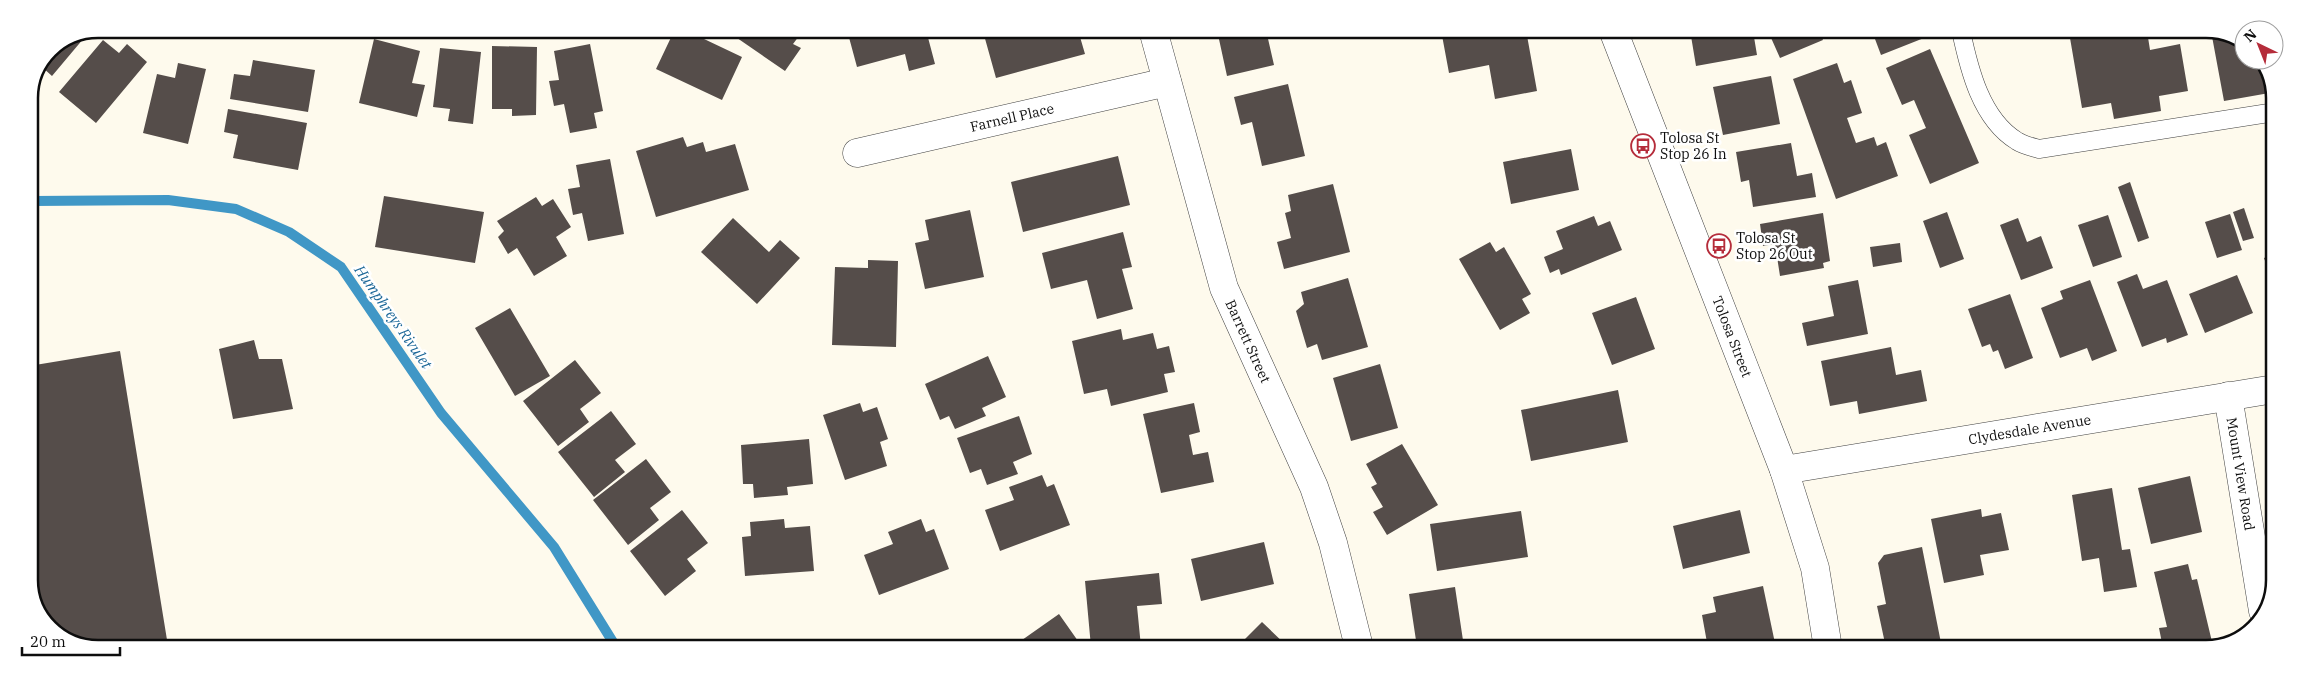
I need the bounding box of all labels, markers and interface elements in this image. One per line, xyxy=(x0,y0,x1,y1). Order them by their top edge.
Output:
north arrow xyxy=(2234,20,2284,70)
text: N xyxy=(2240,25,2260,46)
street label: Farnell Place xyxy=(968,99,1056,136)
place label: Tolosa St Stop 26 In xyxy=(1660,129,1727,163)
bus stop icon: Tolosa St Stop 26 In xyxy=(1630,133,1656,159)
place label: Tolosa St Stop 26 Out xyxy=(1736,229,1813,263)
bus stop icon: Tolosa St Stop 26 Out xyxy=(1706,233,1732,259)
water label: Humphreys Rivulet xyxy=(350,260,437,373)
street label: Tolosa Street xyxy=(1708,293,1756,380)
street label: Barrett Street xyxy=(1221,297,1275,386)
street label: Clydesdale Avenue xyxy=(1967,410,2092,448)
street label: Mount View Road xyxy=(2223,416,2259,532)
scale bar xyxy=(22,624,120,656)
text: 20 m xyxy=(30,632,66,651)

